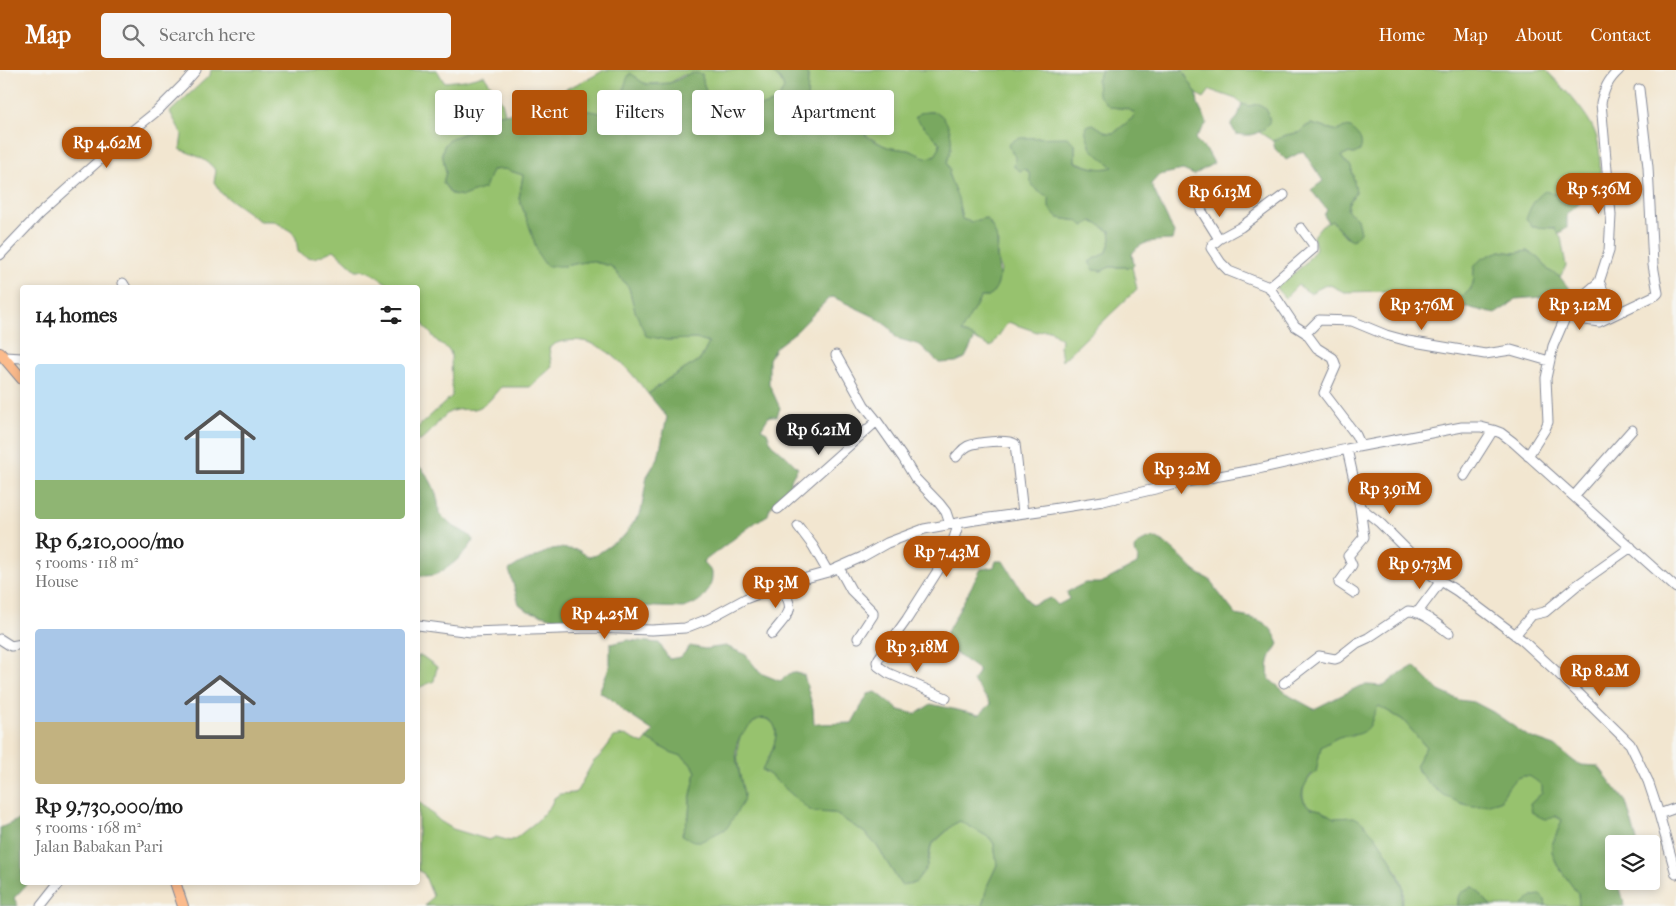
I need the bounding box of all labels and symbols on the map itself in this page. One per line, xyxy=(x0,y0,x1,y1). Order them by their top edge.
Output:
pin: Rp 4.62M xyxy=(55,126,159,169)
pin: Rp 5.36M xyxy=(1547,172,1651,215)
pin: Rp 6.13M xyxy=(1168,176,1272,218)
pin: Rp 3.76M xyxy=(1370,288,1474,331)
pin: Rp 3.12M xyxy=(1528,288,1632,331)
pin: Rp 6.21M xyxy=(767,414,871,456)
pin: Rp 3.2M xyxy=(1136,452,1228,495)
pin: Rp 3.91M xyxy=(1338,472,1442,515)
pin: Rp 7.43M xyxy=(895,536,999,578)
pin: Rp 9.73M xyxy=(1368,548,1472,590)
pin: Rp 3M xyxy=(741,566,811,609)
pin: Rp 4.25M xyxy=(553,598,657,640)
pin: Rp 3.18M xyxy=(865,630,969,673)
pin: Rp 8.2M xyxy=(1554,654,1646,697)

